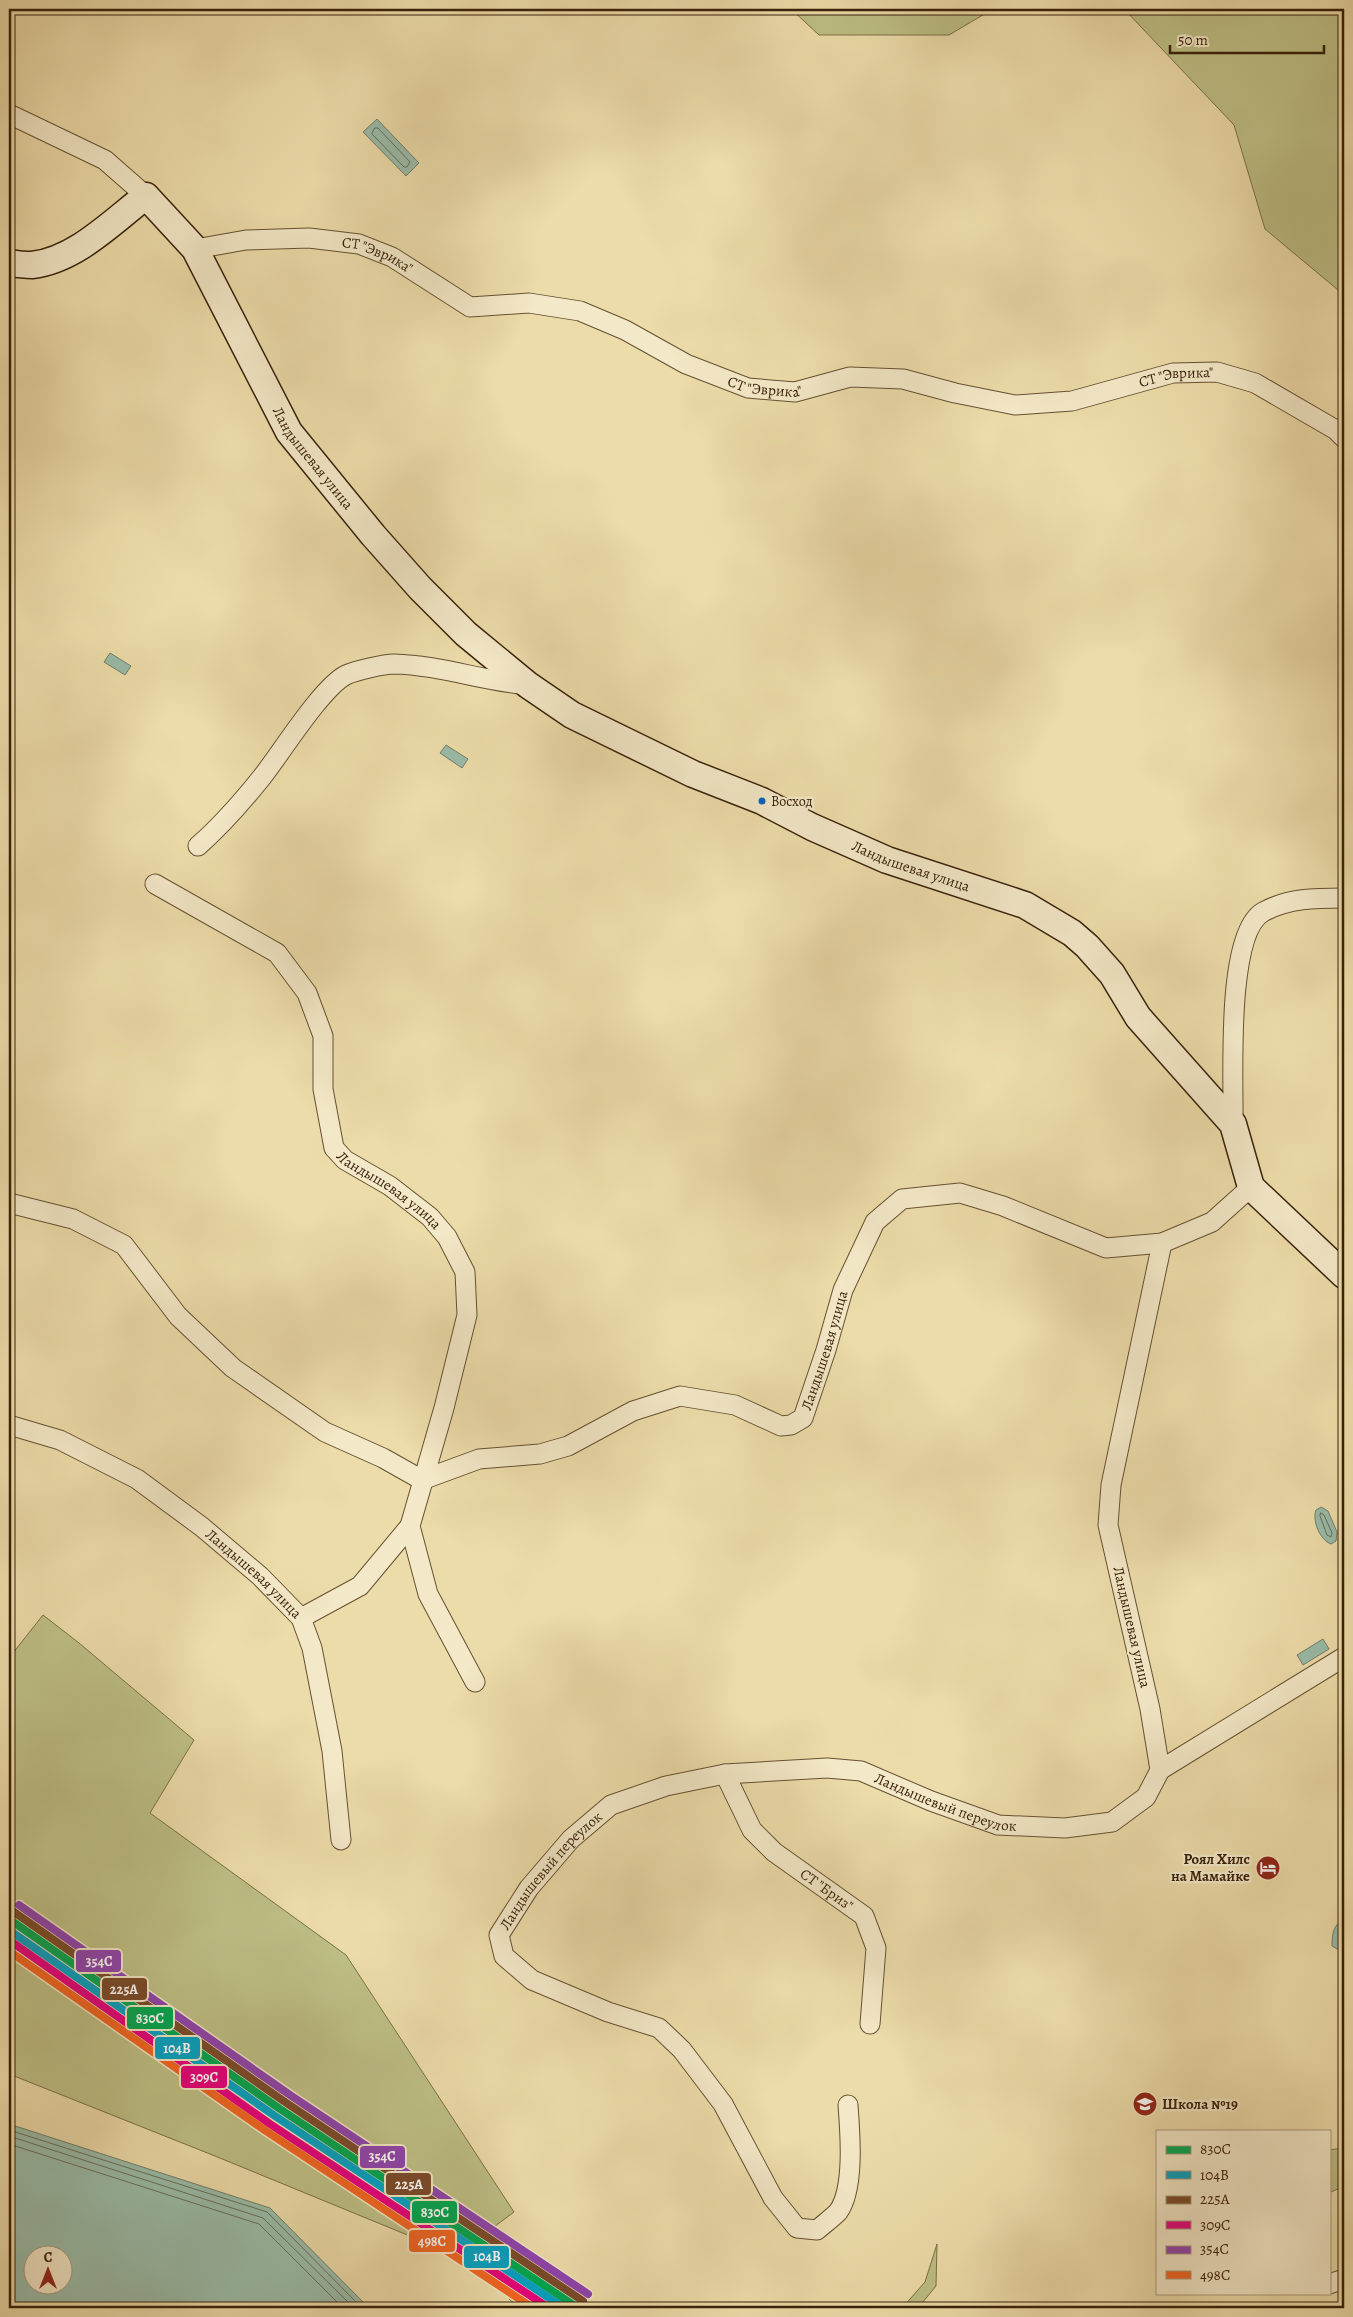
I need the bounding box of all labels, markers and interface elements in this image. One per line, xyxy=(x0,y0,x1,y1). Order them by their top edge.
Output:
scale bar xyxy=(1170,22,1324,54)
text: 50 m xyxy=(1178,30,1208,50)
street label: СТ "Эврика" xyxy=(341,232,417,278)
street label: СТ "Эврика" xyxy=(1136,362,1214,392)
street label: СТ "Эврика" xyxy=(725,371,805,402)
street label: Ландышевая улица xyxy=(268,403,358,514)
place label: Восход xyxy=(771,792,813,811)
marker: Восход xyxy=(757,796,767,806)
street label: Ландышевая улица xyxy=(849,836,973,896)
street label: Ландышевая улица xyxy=(332,1147,446,1234)
street label: Ландышевая улица xyxy=(796,1288,852,1413)
street label: Ландышевая улица xyxy=(201,1524,306,1623)
street label: Ландышевая улица xyxy=(1108,1564,1156,1690)
street label: Ландышевый переулок xyxy=(871,1768,1017,1836)
street label: Ландышевый переулок xyxy=(495,1807,607,1934)
place label: Роял Хилс на Мамайке xyxy=(1171,1849,1250,1886)
hotel icon: Роял Хилс на Мамайке xyxy=(1255,1855,1281,1881)
street label: СТ "Бриз" xyxy=(796,1864,857,1915)
line badge: 354С xyxy=(75,1949,122,1973)
text: 354С xyxy=(85,1952,113,1971)
line badge: 225А xyxy=(101,1977,148,2001)
text: 225А xyxy=(110,1980,138,1999)
line badge: 830С xyxy=(126,2006,174,2030)
text: 830С xyxy=(136,2009,165,2028)
line badge: 104В xyxy=(154,2036,201,2060)
text: 104В xyxy=(163,2039,191,2058)
line badge: 309С xyxy=(180,2065,228,2089)
text: 309С xyxy=(190,2068,218,2087)
school or university icon: Школа №19 xyxy=(1132,2091,1158,2117)
place label: Школа №19 xyxy=(1162,2094,1238,2114)
legend xyxy=(1156,2130,1330,2294)
text: 830С xyxy=(1200,2139,1231,2159)
line badge: 354С xyxy=(359,2145,406,2169)
text: 354С xyxy=(368,2147,396,2166)
text: 104В xyxy=(1200,2165,1229,2185)
line badge: 225А xyxy=(385,2172,432,2196)
text: 225А xyxy=(395,2175,423,2194)
text: 225А xyxy=(1200,2189,1230,2209)
line badge: 830С xyxy=(411,2200,458,2224)
text: 830С xyxy=(421,2203,450,2222)
text: 309С xyxy=(1200,2215,1230,2235)
line badge: 498С xyxy=(408,2229,456,2253)
text: 498С xyxy=(418,2232,447,2251)
text: 354С xyxy=(1200,2239,1229,2259)
north arrow xyxy=(22,2244,72,2294)
line badge: 104В xyxy=(463,2245,510,2269)
text: 104В xyxy=(473,2247,501,2266)
text: С xyxy=(44,2248,53,2267)
text: 498С xyxy=(1200,2265,1230,2285)

